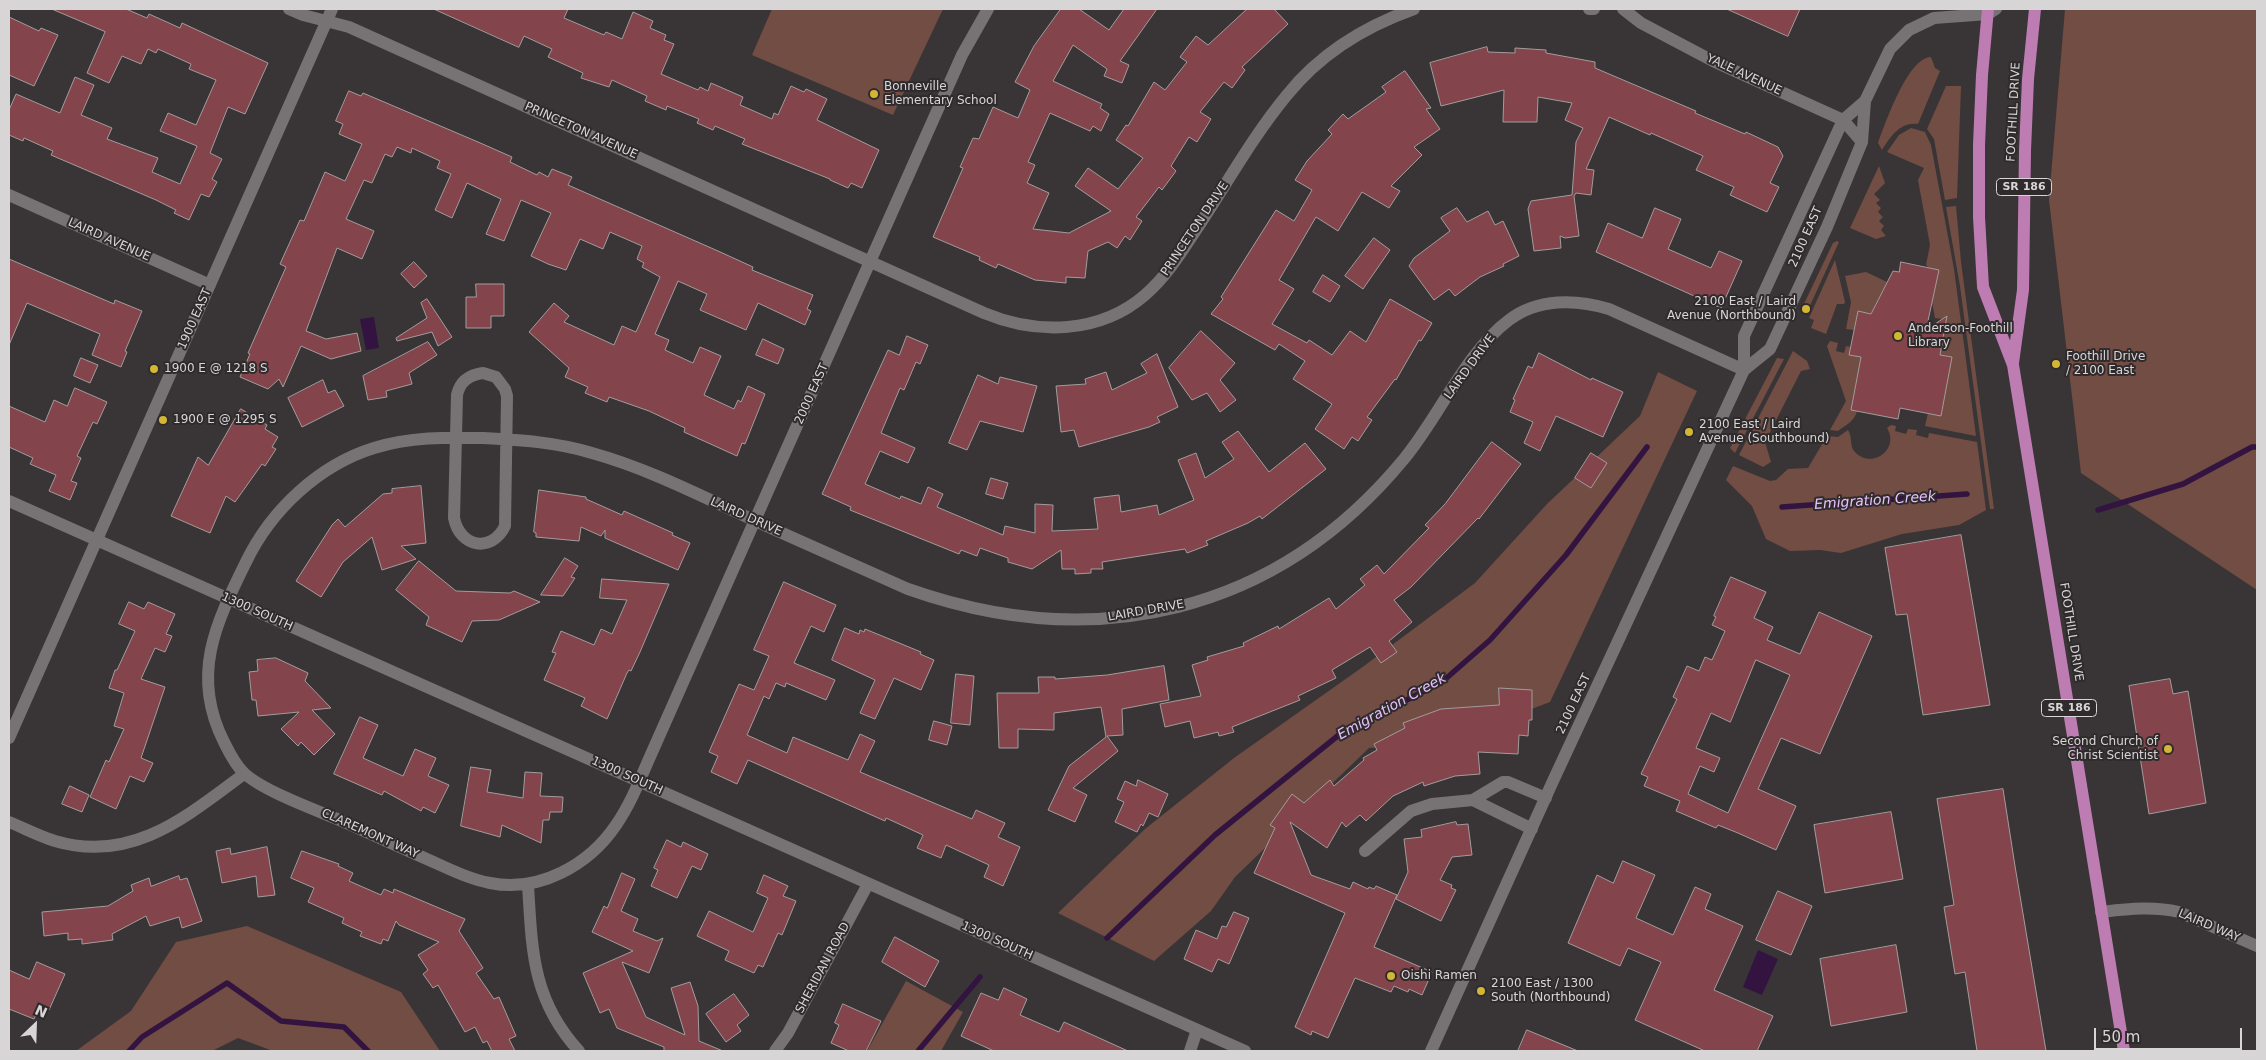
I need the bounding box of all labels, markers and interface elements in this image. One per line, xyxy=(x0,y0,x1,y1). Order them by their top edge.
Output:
street label: YALE AVENUE xyxy=(1704,51,1784,99)
street label: FOOTHILL DRIVE xyxy=(2004,62,2024,162)
place label: Bonneville Elementary School xyxy=(884,80,997,108)
marker: Bonneville Elementary School xyxy=(868,88,880,100)
street label: PRINCETON AVENUE xyxy=(522,100,640,162)
road number: SR 186 xyxy=(1996,178,2052,196)
street label: PRINCETON DRIVE xyxy=(1158,179,1232,279)
street label: 2100 EAST xyxy=(1786,204,1826,270)
street label: LAIRD AVENUE xyxy=(66,215,152,265)
street label: 1900 EAST xyxy=(175,286,215,352)
place label: 2100 East / Laird Avenue (Northbound) xyxy=(1667,295,1796,323)
marker: 2100 East / Laird Avenue (Northbound) xyxy=(1800,303,1812,315)
place label: Anderson-Foothill Library xyxy=(1908,322,2013,350)
marker: Anderson-Foothill Library xyxy=(1892,330,1904,342)
street label: LAIRD DRIVE xyxy=(1442,332,1498,402)
place label: Foothill Drive / 2100 East xyxy=(2066,350,2145,378)
marker: Foothill Drive / 2100 East xyxy=(2050,358,2062,370)
street label: 2000 EAST xyxy=(792,361,832,427)
place label: 1900 E @ 1218 S xyxy=(164,362,268,376)
marker: 1900 E @ 1218 S xyxy=(148,363,160,375)
place label: 1900 E @ 1295 S xyxy=(173,413,277,427)
marker: 1900 E @ 1295 S xyxy=(157,414,169,426)
place label: 2100 East / Laird Avenue (Southbound) xyxy=(1699,418,1829,446)
marker: 2100 East / Laird Avenue (Southbound) xyxy=(1683,426,1695,438)
water label: Emigration Creek xyxy=(1814,488,1936,514)
street label: LAIRD DRIVE xyxy=(708,495,784,539)
street label: FOOTHILL DRIVE xyxy=(2056,582,2086,682)
street label: 1300 SOUTH xyxy=(219,590,295,634)
street label: LAIRD DRIVE xyxy=(1107,597,1185,625)
water label: Emigration Creek xyxy=(1335,670,1449,744)
street label: 2100 EAST xyxy=(1554,671,1594,737)
road number: SR 186 xyxy=(2042,700,2096,716)
place label: Second Church of Christ Scientist xyxy=(2052,735,2158,763)
marker: Second Church of Christ Scientist xyxy=(2162,743,2174,755)
street label: 1300 SOUTH xyxy=(589,754,665,798)
street label: CLAREMONT WAY xyxy=(319,806,421,862)
street label: LAIRD WAY xyxy=(2176,906,2242,946)
street label: 1300 SOUTH xyxy=(959,919,1035,963)
street label: SHERIDAN ROAD xyxy=(793,920,853,1016)
place label: Oishi Ramen xyxy=(1401,969,1477,983)
marker: Oishi Ramen xyxy=(1385,970,1397,982)
place label: 2100 East / 1300 South (Northbound) xyxy=(1491,977,1610,1005)
marker: 2100 East / 1300 South (Northbound) xyxy=(1475,985,1487,997)
north arrow xyxy=(10,1000,60,1050)
text: N xyxy=(32,1002,50,1021)
scale bar xyxy=(2096,1018,2244,1050)
text: 50 m xyxy=(2102,1028,2140,1046)

